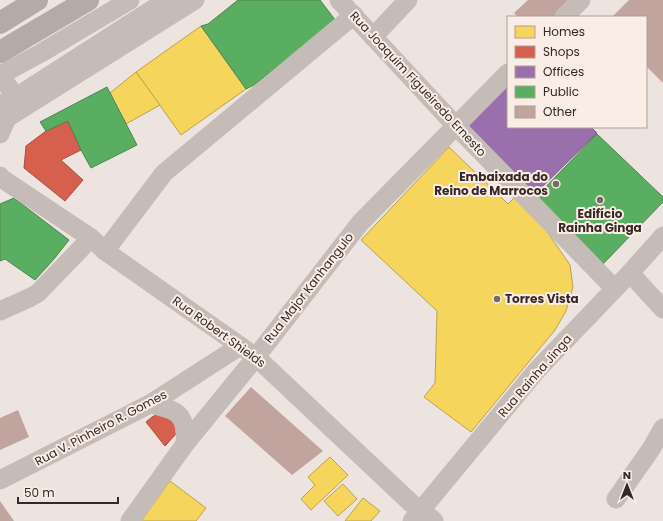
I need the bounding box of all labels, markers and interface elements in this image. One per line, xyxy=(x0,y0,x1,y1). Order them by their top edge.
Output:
street label: Rua Joaquim Figueiredo Ernesto xyxy=(346,7,491,160)
legend xyxy=(507,16,647,128)
text: Homes xyxy=(543,23,585,40)
text: Shops xyxy=(543,43,580,60)
text: Offices xyxy=(543,63,584,80)
text: Public xyxy=(543,83,579,100)
text: Other xyxy=(543,103,577,120)
place label: Embaixada do Reino de Marrocos xyxy=(434,168,548,199)
marker: Embaixada do Reino de Marrocos xyxy=(551,179,561,189)
marker: Edifício Rainha Ginga xyxy=(595,195,605,205)
place label: Edifício Rainha Ginga xyxy=(558,205,642,236)
street label: Rua Major Kanhangulo xyxy=(260,229,357,346)
place label: Torres Vista xyxy=(505,290,579,307)
street label: Rua Robert Shields xyxy=(169,292,269,371)
marker: Torres Vista xyxy=(492,294,502,304)
street label: Rua Rainha Jinga xyxy=(494,331,575,421)
street label: Rua V. Pinheiro R. Gomes xyxy=(32,385,170,470)
north arrow xyxy=(607,465,647,505)
text: N xyxy=(623,467,631,483)
scale bar xyxy=(18,479,118,505)
text: 50 m xyxy=(24,484,55,501)

